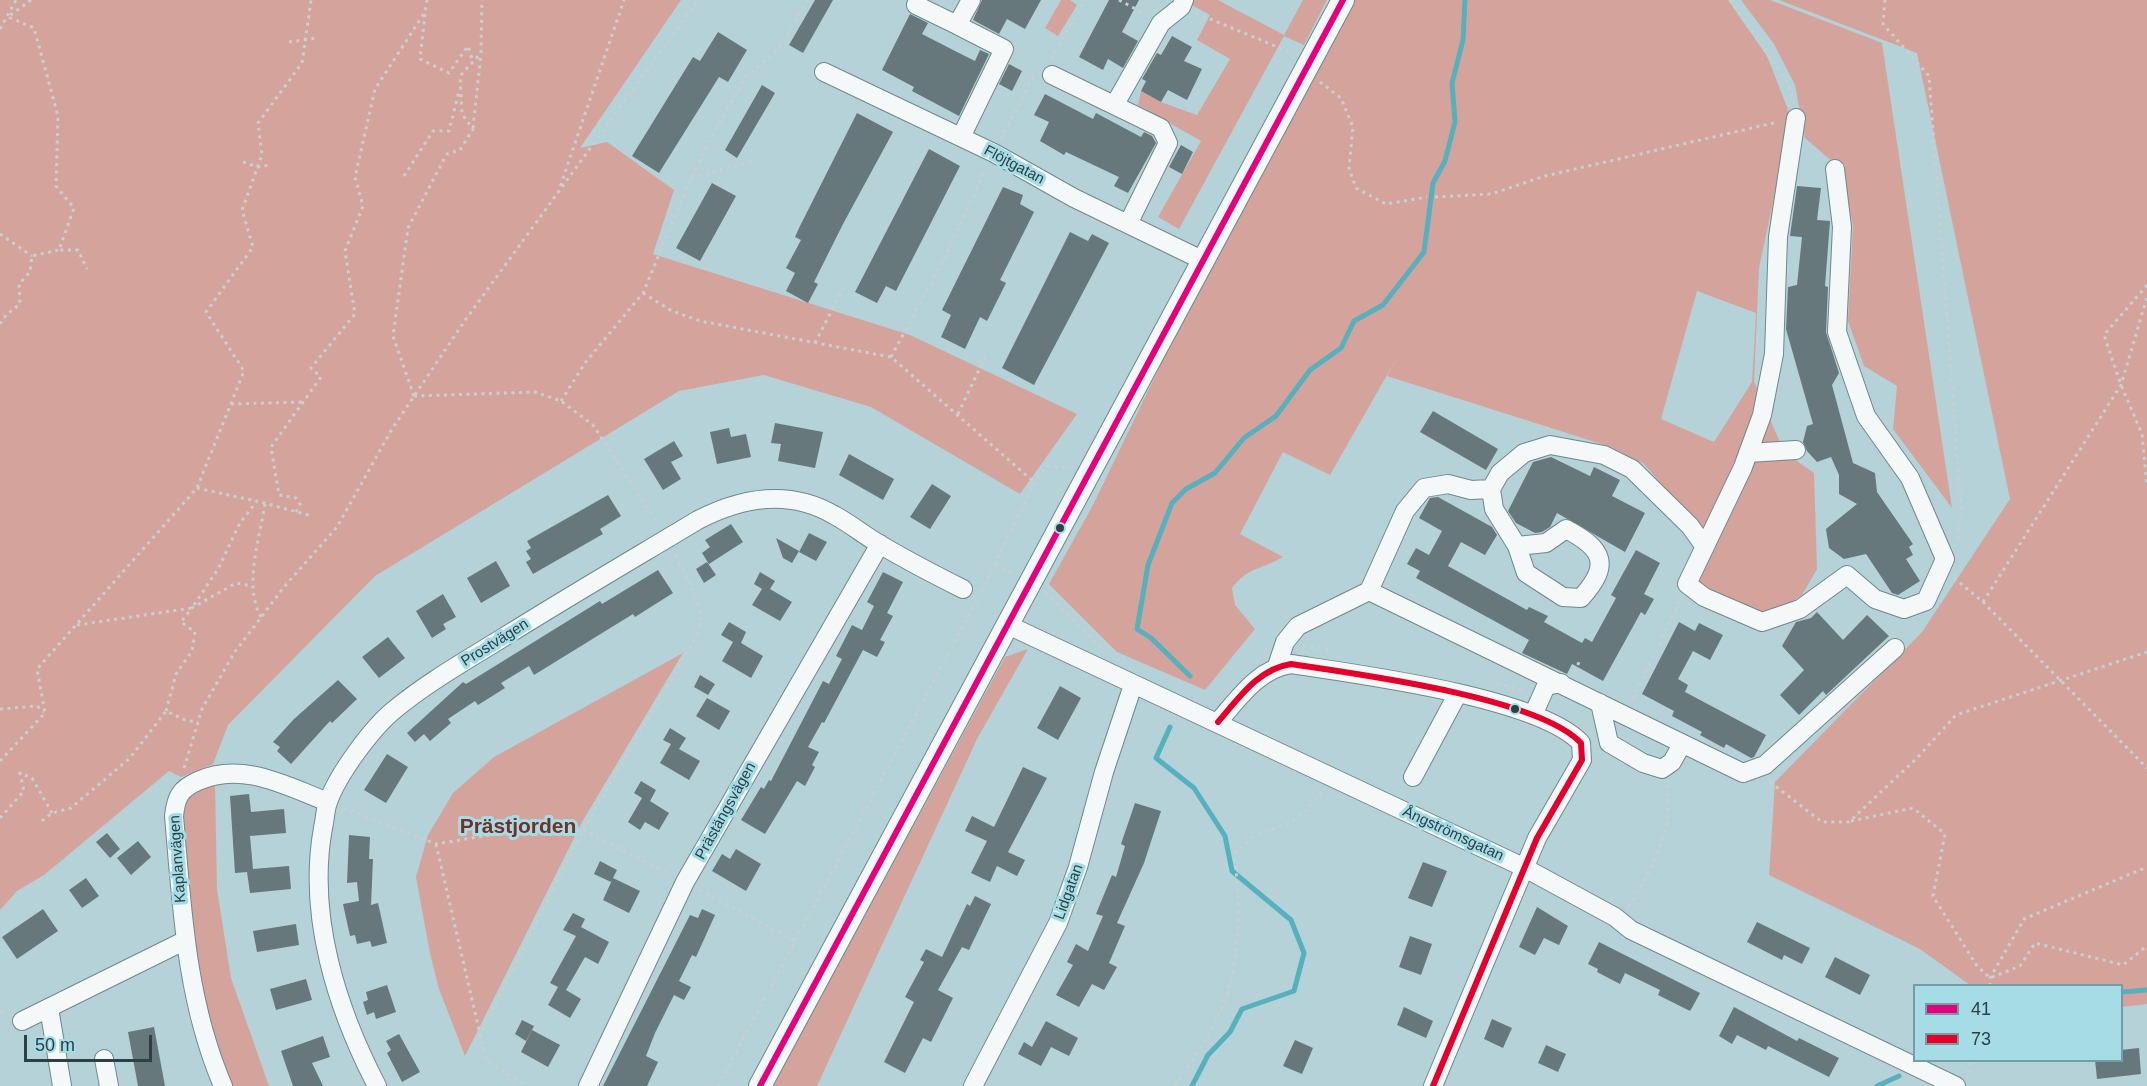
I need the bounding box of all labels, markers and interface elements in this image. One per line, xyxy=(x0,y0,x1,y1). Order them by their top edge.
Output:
street label: Flöjtgatan xyxy=(981,142,1047,188)
unlabelled marker xyxy=(1054,522,1066,534)
street label: Prostvägen xyxy=(458,615,532,671)
unlabelled marker xyxy=(1509,703,1521,715)
street label: Prästängsvägen xyxy=(692,759,760,863)
street label: Ångströmsgatan xyxy=(1400,803,1506,865)
district label: Prästjorden xyxy=(460,814,576,840)
street label: Kaplanvägen xyxy=(166,815,190,903)
street label: Lidgatan xyxy=(1051,862,1087,922)
legend xyxy=(1913,984,2123,1062)
text: 41 xyxy=(1971,999,1991,1019)
scale bar xyxy=(27,1023,154,1061)
text: 73 xyxy=(1971,1029,1991,1049)
text: 50 m xyxy=(35,1035,75,1055)

